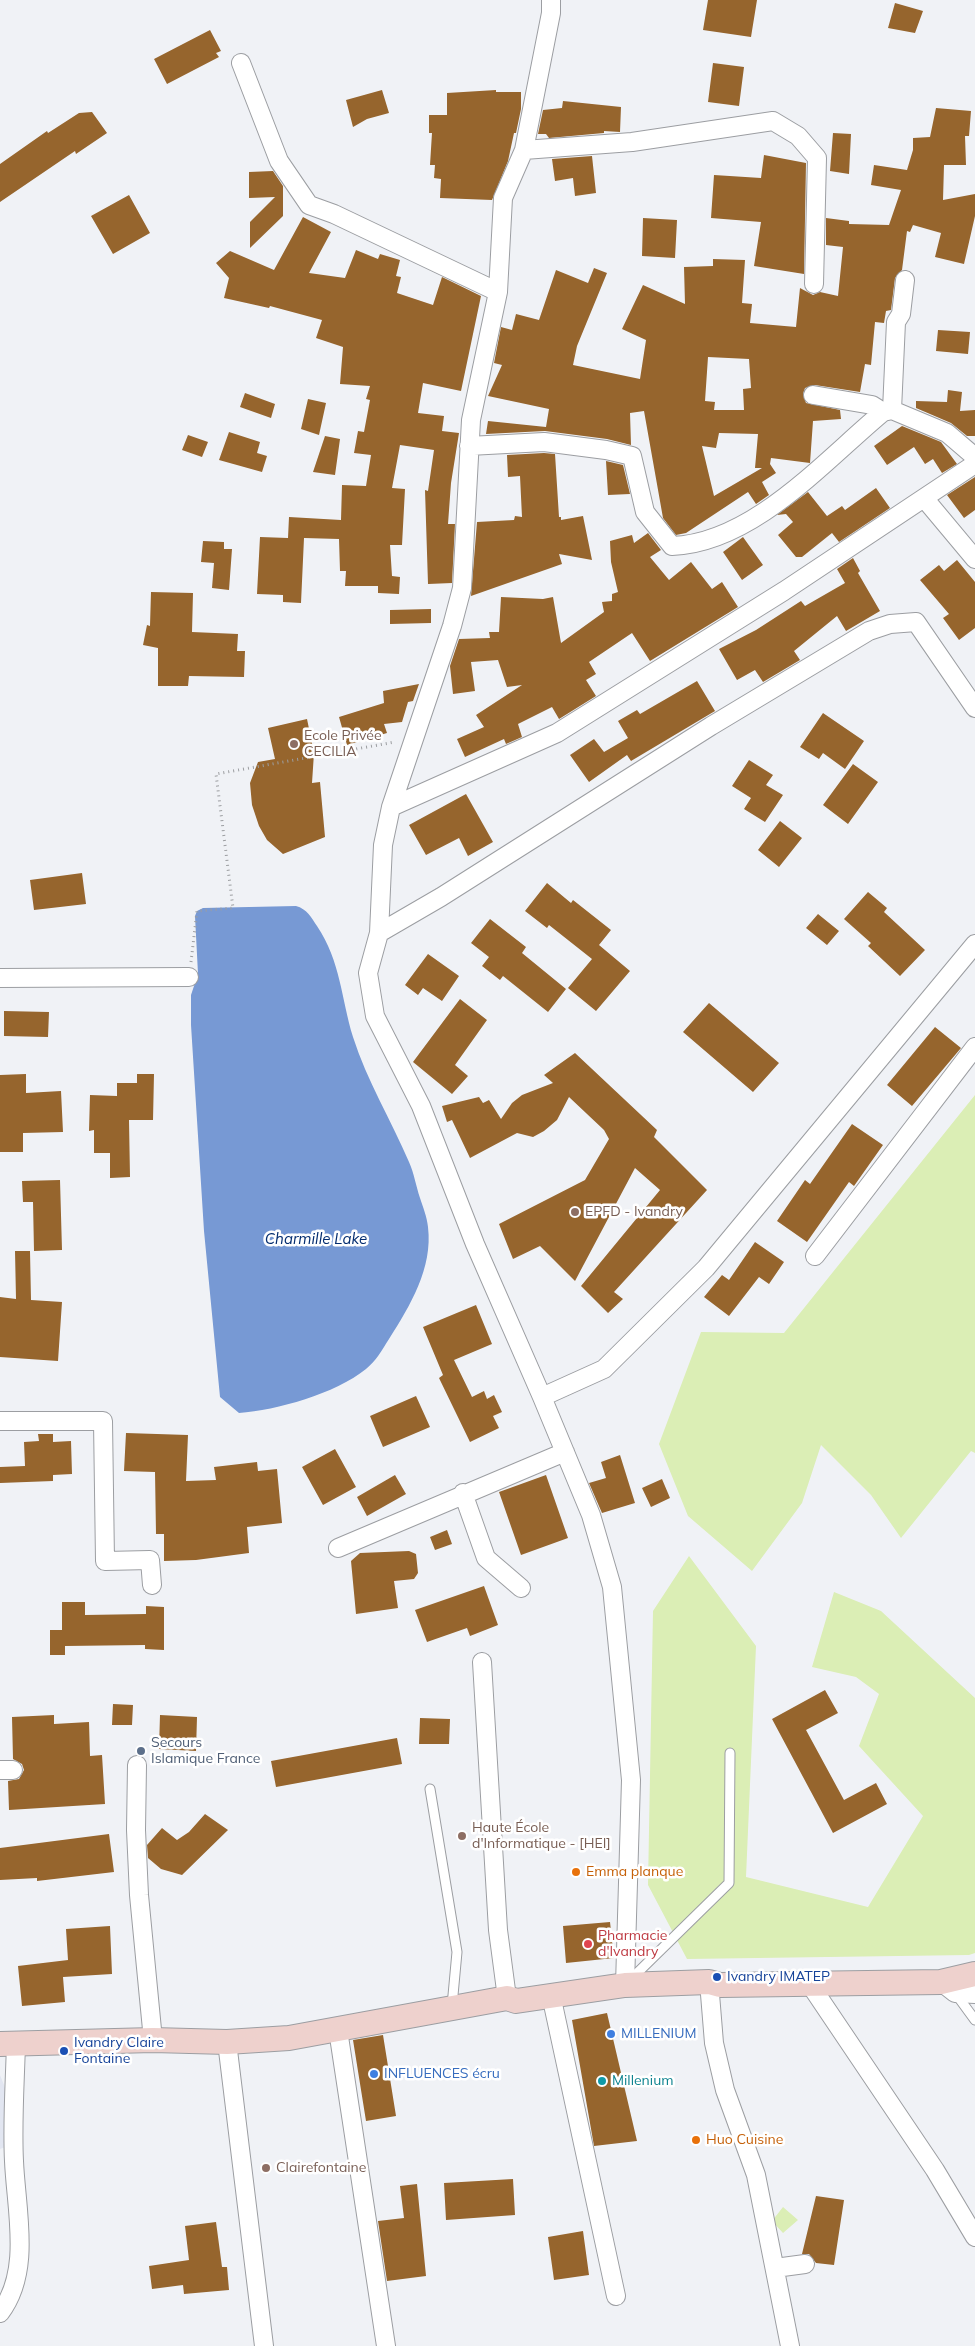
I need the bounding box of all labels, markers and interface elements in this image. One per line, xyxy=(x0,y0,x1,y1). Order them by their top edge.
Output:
place label: Ecole Privée CECILIA xyxy=(304,728,382,760)
marker: Ecole Privée CECILIA xyxy=(288,738,300,750)
place label: EPFD - Ivandry xyxy=(585,1204,683,1220)
marker: EPFD - Ivandry xyxy=(569,1206,581,1218)
water label: Charmille Lake xyxy=(265,1230,367,1248)
place label: Secours Islamique France xyxy=(151,1735,260,1768)
marker: Secours Islamique France xyxy=(135,1745,147,1757)
place label: Haute École d'Informatique - [HEI] xyxy=(472,1820,611,1852)
marker: Haute École d'Informatique - [HEI] xyxy=(456,1830,468,1842)
place label: Emma planque xyxy=(586,1864,683,1880)
marker: Emma planque xyxy=(570,1866,582,1878)
place label: Pharmacie d'Ivandry xyxy=(598,1928,667,1960)
marker: Pharmacie d'Ivandry xyxy=(582,1938,594,1950)
place label: Ivandry IMATEP xyxy=(727,1969,830,1985)
marker: Ivandry IMATEP xyxy=(711,1971,723,1983)
place label: MILLENIUM xyxy=(621,2026,696,2042)
marker: MILLENIUM xyxy=(605,2028,617,2040)
place label: Ivandry Claire Fontaine xyxy=(74,2035,164,2068)
marker: Ivandry Claire Fontaine xyxy=(58,2045,70,2057)
place label: INFLUENCES écru xyxy=(384,2066,500,2082)
marker: INFLUENCES écru xyxy=(368,2068,380,2080)
place label: Millenium xyxy=(612,2073,674,2089)
marker: Millenium xyxy=(596,2075,608,2087)
place label: Huo Cuisine xyxy=(706,2132,783,2148)
marker: Huo Cuisine xyxy=(690,2134,702,2146)
place label: Clairefontaine xyxy=(276,2160,366,2176)
marker: Clairefontaine xyxy=(260,2162,272,2174)

